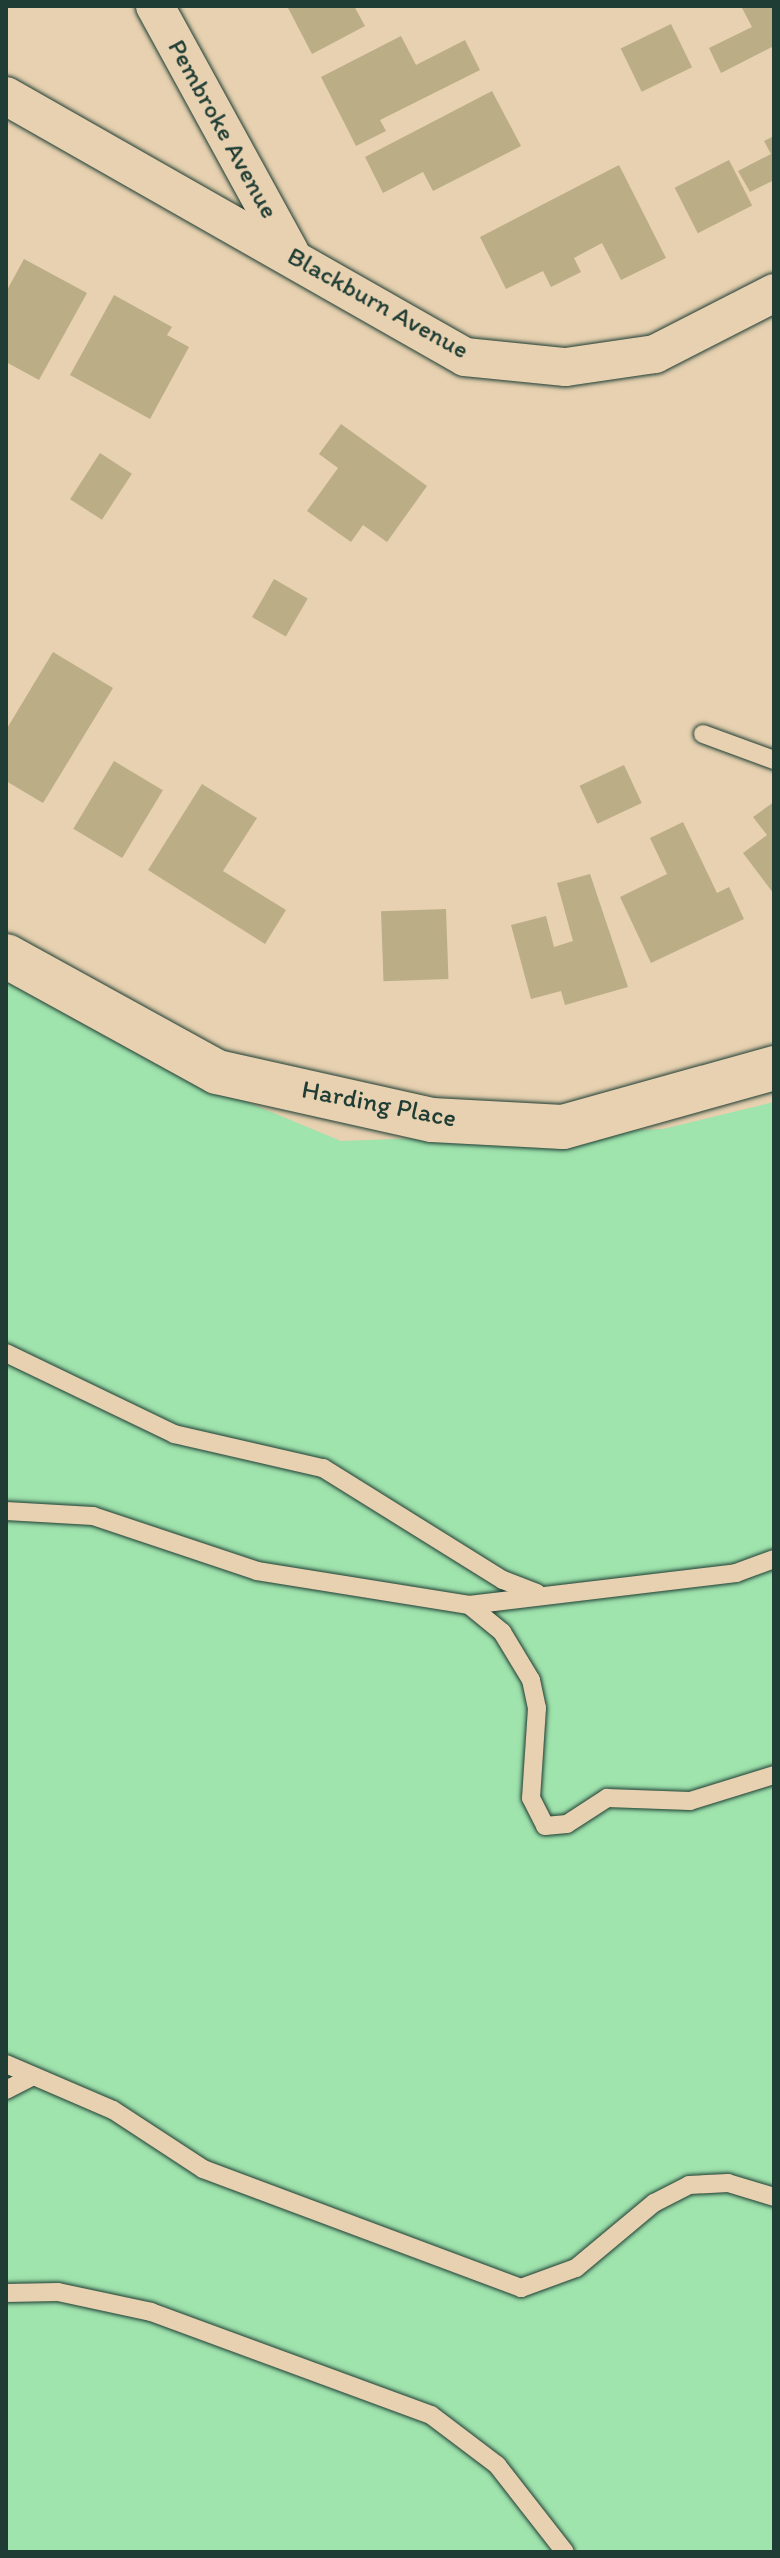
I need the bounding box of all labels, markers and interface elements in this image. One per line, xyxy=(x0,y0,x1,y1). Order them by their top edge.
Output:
street label: Pembroke Avenue xyxy=(161,35,285,223)
street label: Blackburn Avenue xyxy=(282,240,474,366)
street label: Harding Place xyxy=(299,1074,459,1134)

